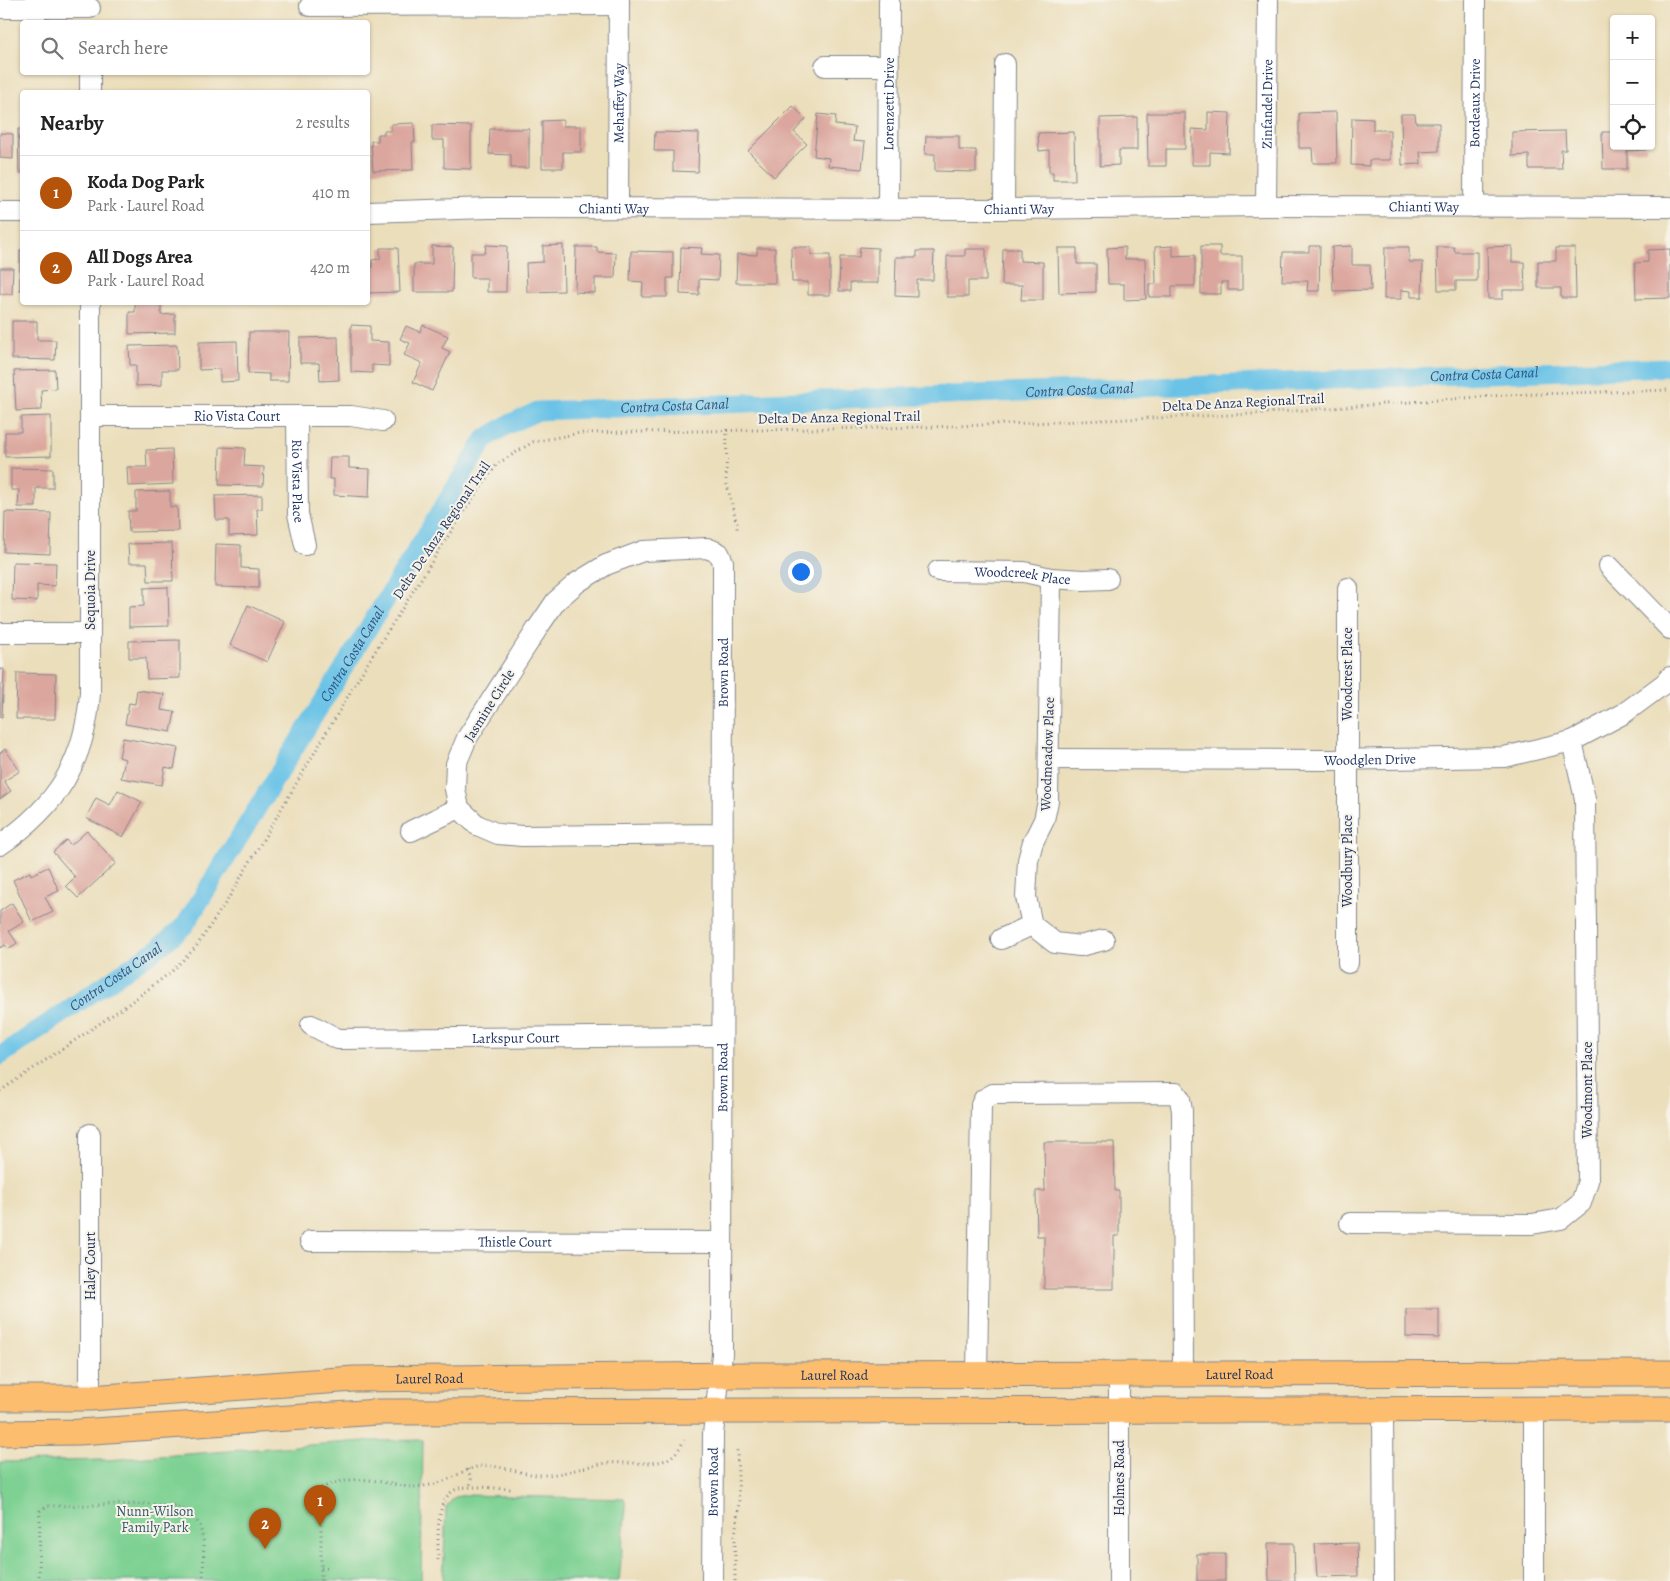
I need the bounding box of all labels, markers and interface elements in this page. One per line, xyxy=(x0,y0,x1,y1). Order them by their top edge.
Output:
map controls xyxy=(1610,15,1655,150)
button: + xyxy=(1610,15,1655,60)
search box xyxy=(20,20,370,75)
icon: search xyxy=(38,34,66,62)
text: Search here xyxy=(78,35,168,61)
street label: Lorenzetti Drive xyxy=(879,57,899,151)
street label: Bordeaux Drive xyxy=(1465,58,1485,148)
street label: Zinfandel Drive xyxy=(1258,59,1277,149)
button: − xyxy=(1610,60,1655,105)
street label: Mehaffey Way xyxy=(609,62,629,143)
button: locate xyxy=(1610,105,1655,150)
text: Nearby xyxy=(40,109,103,137)
text: 2 results xyxy=(295,112,350,134)
text: Koda Dog Park xyxy=(87,169,204,195)
text: 1 xyxy=(53,182,59,204)
text: 410 m xyxy=(312,182,350,204)
text: Park · Laurel Road xyxy=(87,195,204,217)
street label: Chianti Way xyxy=(1389,197,1460,216)
street label: Chianti Way xyxy=(579,199,650,218)
street label: Chianti Way xyxy=(984,199,1055,219)
text: All Dogs Area xyxy=(87,244,193,270)
text: 2 xyxy=(52,257,60,279)
text: 420 m xyxy=(310,257,350,279)
text: Park · Laurel Road xyxy=(87,270,204,292)
water label: Contra Costa Canal xyxy=(1430,362,1539,386)
water label: Contra Costa Canal xyxy=(1025,378,1134,402)
street label: Delta De Anza Regional Trail xyxy=(1161,389,1325,416)
water label: Contra Costa Canal xyxy=(620,394,730,418)
street label: Rio Vista Court xyxy=(194,407,281,426)
street label: Delta De Anza Regional Trail xyxy=(758,407,921,428)
street label: Rio Vista Place xyxy=(287,439,309,525)
street label: Delta De Anza Regional Trail xyxy=(388,457,495,603)
street label: Sequoia Drive xyxy=(81,550,100,630)
your location xyxy=(788,559,814,585)
street label: Woodcreek Place xyxy=(974,562,1071,589)
water label: Contra Costa Canal xyxy=(315,603,389,706)
street label: Woodcrest Place xyxy=(1338,627,1357,722)
street label: Brown Road xyxy=(714,637,733,707)
street label: Jasmine Circle xyxy=(460,666,519,745)
street label: Woodmeadow Place xyxy=(1036,696,1059,813)
street label: Woodglen Drive xyxy=(1323,750,1416,770)
street label: Woodbury Place xyxy=(1338,815,1357,908)
water label: Contra Costa Canal xyxy=(65,938,166,1016)
street label: Larkspur Court xyxy=(472,1028,560,1048)
street label: Brown Road xyxy=(713,1042,732,1112)
street label: Woodmont Place xyxy=(1578,1042,1597,1139)
street label: Haley Court xyxy=(81,1231,100,1300)
street label: Thistle Court xyxy=(478,1232,552,1252)
street label: Laurel Road xyxy=(1205,1365,1274,1384)
street label: Laurel Road xyxy=(800,1366,869,1385)
street label: Laurel Road xyxy=(395,1369,464,1389)
street label: Holmes Road xyxy=(1110,1439,1129,1516)
street label: Brown Road xyxy=(703,1447,723,1517)
pin: 1 xyxy=(304,1485,336,1526)
park label: Nunn-Wilson Family Park xyxy=(116,1502,194,1537)
pin: 2 xyxy=(249,1508,281,1549)

